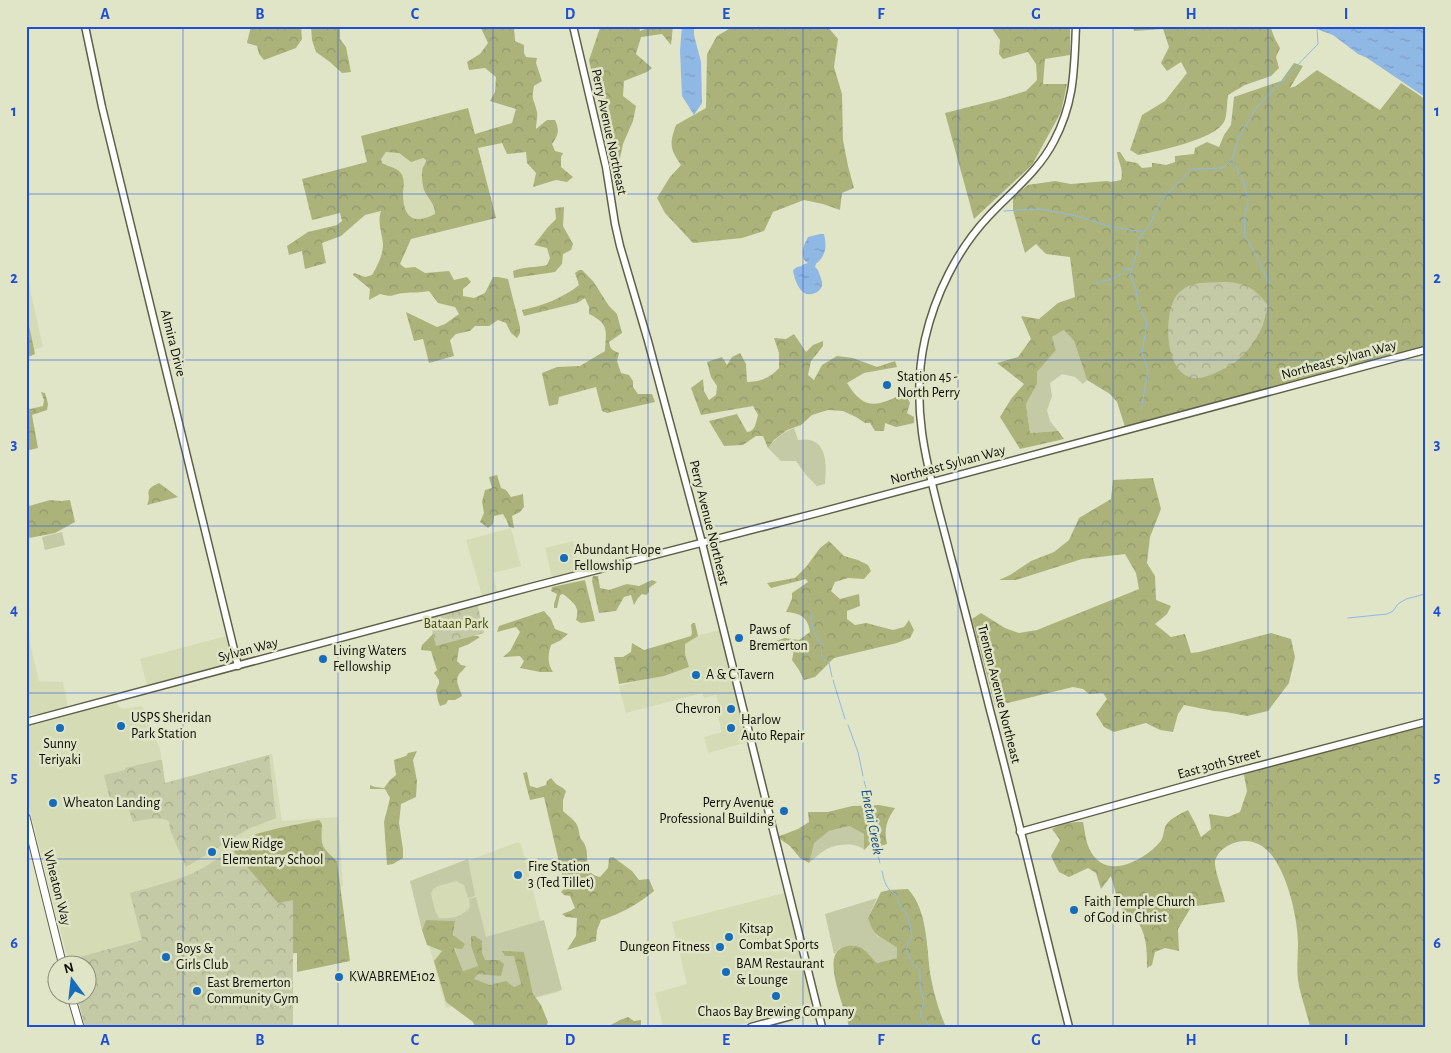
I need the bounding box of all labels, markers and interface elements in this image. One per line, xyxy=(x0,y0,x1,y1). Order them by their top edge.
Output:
text: A xyxy=(100,6,110,22)
text: B xyxy=(255,6,265,22)
text: C xyxy=(411,6,420,22)
text: D xyxy=(565,6,576,22)
text: E xyxy=(722,6,730,22)
text: F xyxy=(877,6,885,22)
text: G xyxy=(1031,6,1041,22)
text: H xyxy=(1185,6,1197,22)
text: I xyxy=(1344,6,1348,22)
street label: Perry Avenue Northeast xyxy=(589,68,629,197)
text: 1 xyxy=(11,103,17,119)
text: 1 xyxy=(1434,103,1440,119)
text: 2 xyxy=(10,270,18,286)
text: 2 xyxy=(1433,270,1441,286)
street label: Almira Drive xyxy=(158,308,188,378)
street label: Northeast Sylvan Way xyxy=(1280,338,1398,382)
place label: Station 45 - North Perry xyxy=(897,370,960,400)
marker: Station 45 - North Perry xyxy=(881,379,893,391)
text: 3 xyxy=(11,436,18,452)
text: 3 xyxy=(1434,436,1441,452)
street label: Northeast Sylvan Way xyxy=(889,443,1007,487)
street label: Perry Avenue Northeast xyxy=(687,459,731,588)
place label: Abundant Hope Fellowship xyxy=(574,543,661,573)
marker: Abundant Hope Fellowship xyxy=(558,552,570,564)
text: 4 xyxy=(10,602,18,618)
text: 4 xyxy=(1433,602,1441,618)
park label: Bataan Park xyxy=(424,617,489,631)
place label: Paws of Bremerton xyxy=(749,623,808,653)
street label: Trenton Avenue Northeast xyxy=(975,623,1023,765)
marker: Paws of Bremerton xyxy=(733,632,745,644)
street label: Sylvan Way xyxy=(217,635,279,665)
place label: Living Waters Fellowship xyxy=(333,644,407,674)
marker: Living Waters Fellowship xyxy=(317,653,329,665)
place label: A & C Tavern xyxy=(706,668,774,682)
marker: A & C Tavern xyxy=(690,669,702,681)
place label: Chevron xyxy=(676,702,721,716)
marker: Chevron xyxy=(725,703,737,715)
place label: USPS Sheridan Park Station xyxy=(131,711,212,741)
place label: Harlow Auto Repair xyxy=(741,713,805,743)
marker: USPS Sheridan Park Station xyxy=(115,720,127,732)
marker: Sunny Teriyaki xyxy=(54,722,66,734)
marker: Harlow Auto Repair xyxy=(725,722,737,734)
place label: Sunny Teriyaki xyxy=(39,737,81,767)
street label: East 30th Street xyxy=(1176,746,1262,782)
text: 5 xyxy=(11,769,18,785)
text: 5 xyxy=(1434,769,1441,785)
water label: Enetai Creek xyxy=(858,788,886,856)
place label: Wheaton Landing xyxy=(63,796,160,810)
place label: Perry Avenue Professional Building xyxy=(659,796,774,826)
marker: Wheaton Landing xyxy=(47,797,59,809)
marker: Perry Avenue Professional Building xyxy=(778,805,790,817)
place label: View Ridge Elementary School xyxy=(222,837,324,867)
marker: View Ridge Elementary School xyxy=(206,846,218,858)
street label: Wheaton Way xyxy=(41,849,73,927)
place label: Fire Station 3 (Ted Tillet) xyxy=(528,860,594,890)
marker: Fire Station 3 (Ted Tillet) xyxy=(512,869,524,881)
place label: Faith Temple Church of God in Christ xyxy=(1084,895,1195,925)
marker: Faith Temple Church of God in Christ xyxy=(1068,904,1080,916)
place label: Kitsap Combat Sports xyxy=(739,922,819,952)
marker: Kitsap Combat Sports xyxy=(723,931,735,943)
text: 6 xyxy=(10,935,18,951)
text: 6 xyxy=(1433,935,1441,951)
place label: Dungeon Fitness xyxy=(619,940,710,954)
marker: Dungeon Fitness xyxy=(714,941,726,953)
place label: Boys & Girls Club xyxy=(176,942,228,972)
marker: Boys & Girls Club xyxy=(160,951,172,963)
north arrow xyxy=(48,956,98,1006)
place label: BAM Restaurant & Lounge xyxy=(736,957,825,987)
text: N xyxy=(62,960,75,976)
marker: BAM Restaurant & Lounge xyxy=(720,966,732,978)
place label: KWABREME102 xyxy=(349,970,435,984)
marker: KWABREME102 xyxy=(333,971,345,983)
place label: East Bremerton Community Gym xyxy=(207,976,299,1006)
marker: East Bremerton Community Gym xyxy=(191,985,203,997)
marker: Chaos Bay Brewing Company xyxy=(770,990,782,1002)
place label: Chaos Bay Brewing Company xyxy=(698,1005,854,1019)
text: A xyxy=(100,1032,110,1048)
text: B xyxy=(255,1032,265,1048)
text: C xyxy=(411,1032,420,1048)
text: D xyxy=(565,1032,576,1048)
text: E xyxy=(722,1032,730,1048)
text: F xyxy=(877,1032,885,1048)
text: G xyxy=(1031,1032,1041,1048)
text: H xyxy=(1185,1032,1197,1048)
text: I xyxy=(1344,1032,1348,1048)

